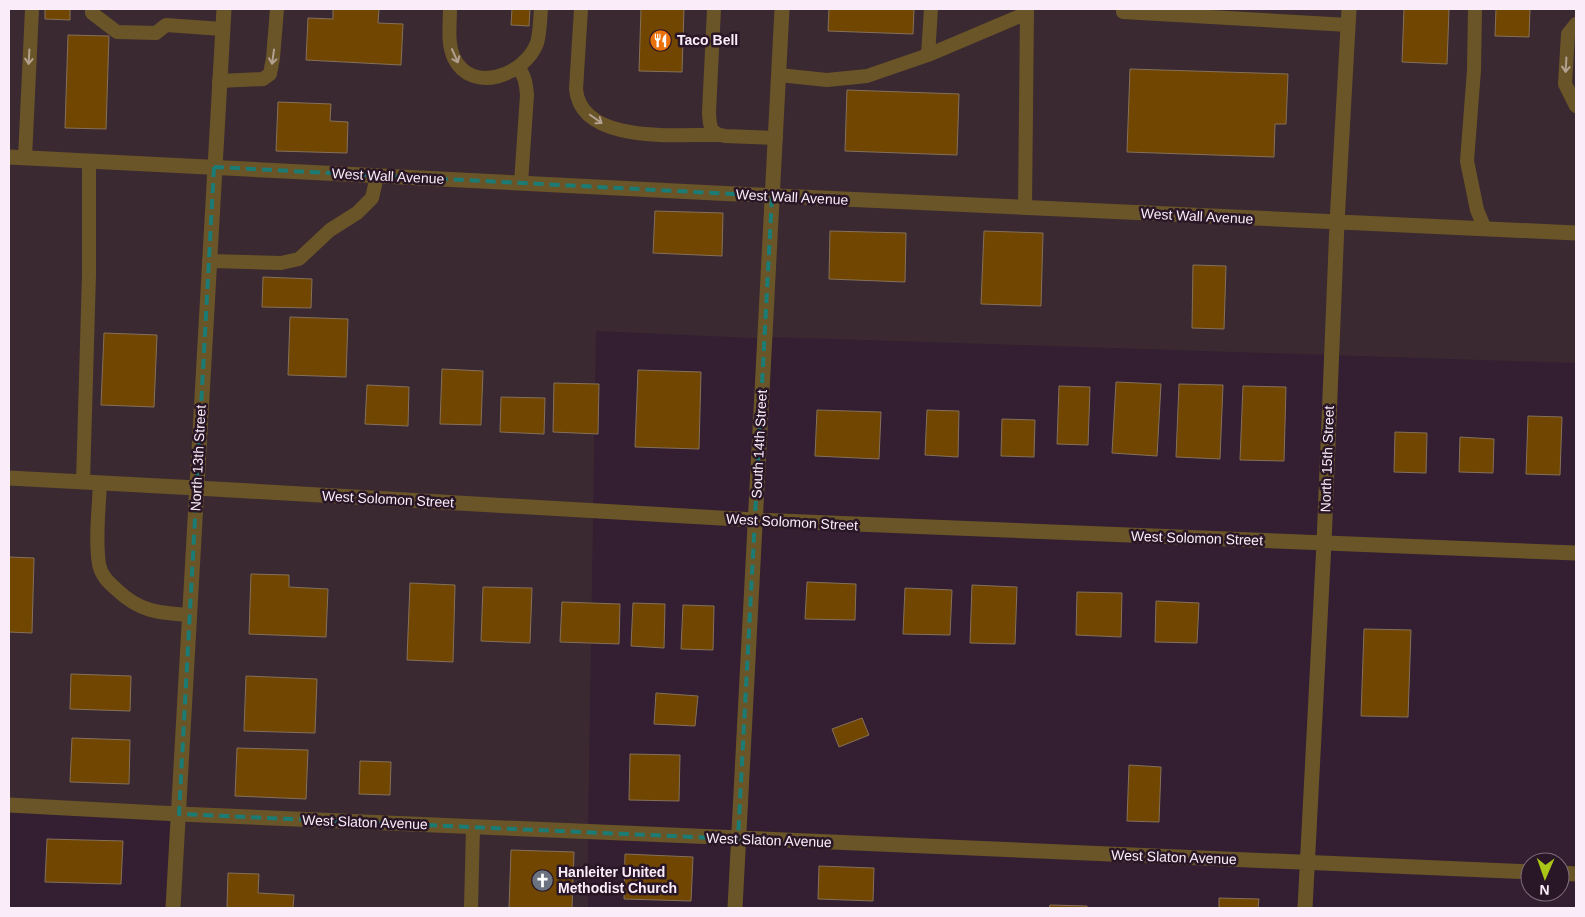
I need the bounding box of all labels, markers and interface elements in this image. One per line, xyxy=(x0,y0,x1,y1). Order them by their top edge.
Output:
restaurant icon: Taco Bell xyxy=(649,28,673,52)
place label: Taco Bell xyxy=(677,32,738,48)
one-way arrow xyxy=(450,48,460,63)
one-way arrow xyxy=(25,49,34,65)
one-way arrow xyxy=(268,49,278,65)
one-way arrow xyxy=(1562,57,1571,73)
one-way arrow xyxy=(589,114,603,124)
street label: West Wall Avenue xyxy=(331,165,445,187)
street label: West Wall Avenue xyxy=(735,186,849,208)
street label: West Wall Avenue xyxy=(1140,205,1254,227)
street label: South 14th Street xyxy=(748,389,770,499)
street label: North 13th Street xyxy=(187,404,209,512)
street label: North 15th Street xyxy=(1317,405,1337,513)
street label: West Solomon Street xyxy=(322,488,454,510)
street label: West Solomon Street xyxy=(726,511,858,533)
street label: West Solomon Street xyxy=(1131,528,1263,548)
street label: West Slaton Avenue xyxy=(302,812,428,832)
street label: West Slaton Avenue xyxy=(706,830,832,850)
street label: West Slaton Avenue xyxy=(1111,847,1237,867)
north arrow xyxy=(1520,852,1570,902)
place label: Hanleiter United Methodist Church xyxy=(558,864,677,896)
church icon: Hanleiter United Methodist Church xyxy=(530,868,554,892)
text: N xyxy=(1539,882,1550,898)

